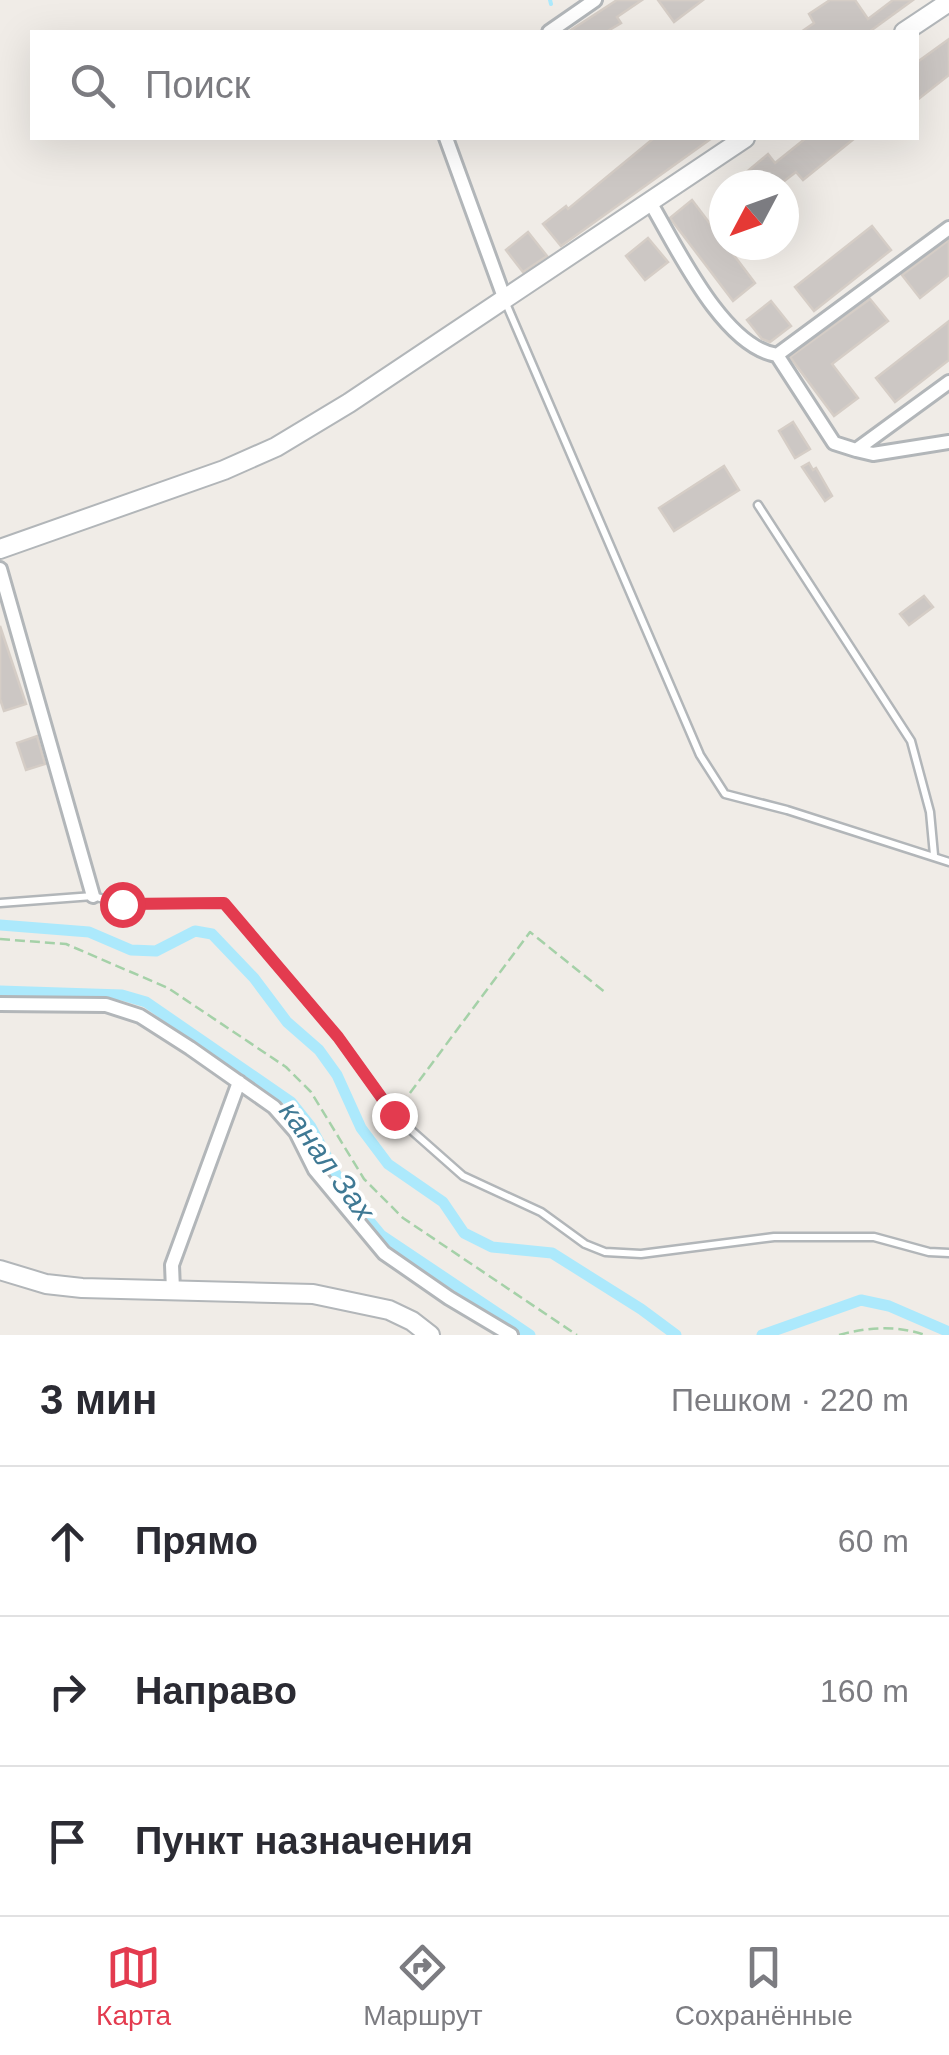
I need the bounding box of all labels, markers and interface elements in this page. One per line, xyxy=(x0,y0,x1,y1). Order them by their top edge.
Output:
search box xyxy=(30,30,919,140)
icon: search xyxy=(65,58,120,113)
text: Поиск xyxy=(145,64,250,106)
north arrow xyxy=(709,170,799,260)
route start xyxy=(100,882,146,928)
route end xyxy=(372,1093,418,1139)
water label: канал Зах xyxy=(273,1095,382,1227)
text: 3 мин xyxy=(40,1376,157,1423)
text: Пешком · 220 m xyxy=(671,1382,909,1418)
icon: ahead xyxy=(40,1514,95,1569)
text: Прямо xyxy=(135,1520,258,1562)
text: 60 m xyxy=(838,1523,909,1559)
icon: right xyxy=(40,1664,95,1719)
text: Направо xyxy=(135,1670,297,1712)
text: 160 m xyxy=(820,1673,909,1709)
icon: arrive xyxy=(40,1814,95,1869)
text: Пункт назначения xyxy=(135,1820,473,1862)
tab: Карта xyxy=(96,1940,171,2032)
tab: Маршрут xyxy=(363,1940,482,2032)
tab: Сохранённые xyxy=(675,1940,853,2032)

